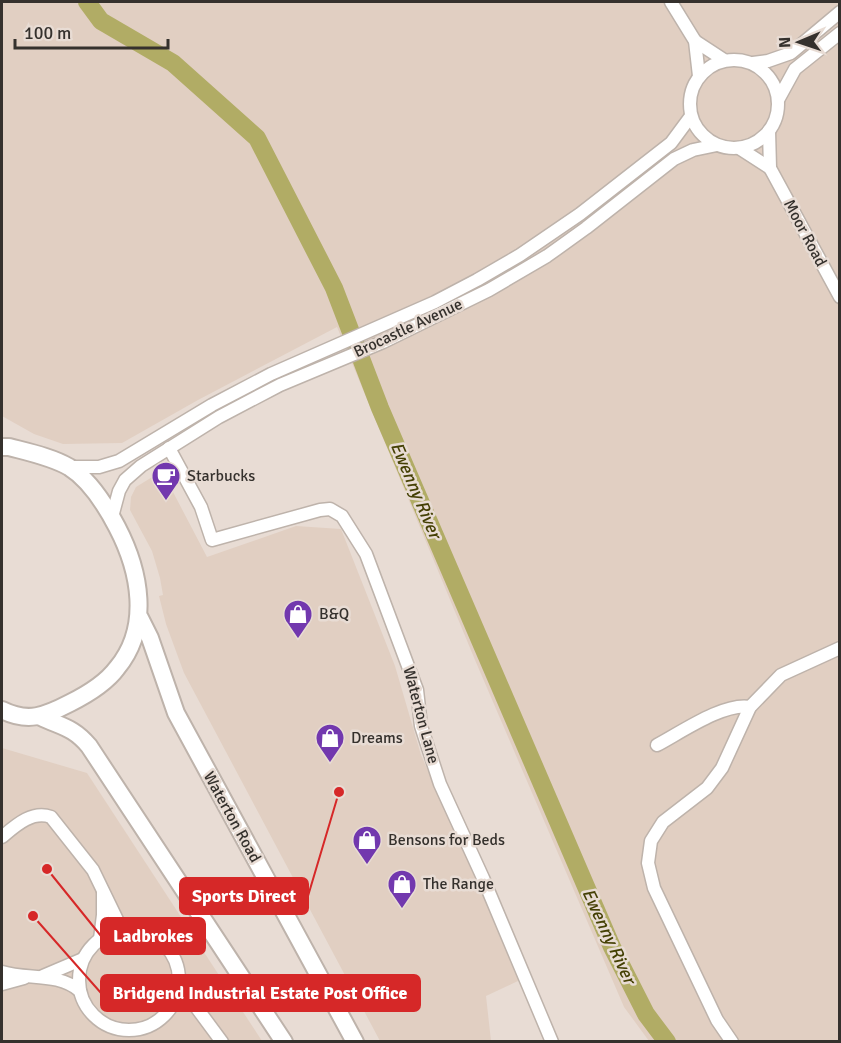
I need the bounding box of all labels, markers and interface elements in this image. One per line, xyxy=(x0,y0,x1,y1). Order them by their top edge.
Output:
scale bar xyxy=(15,12,168,50)
north arrow xyxy=(769,12,829,72)
text: 100 m xyxy=(24,22,71,44)
text: N xyxy=(775,37,795,48)
street label: Moor Road xyxy=(779,196,831,270)
street label: Brocastle Avenue xyxy=(350,294,466,362)
water label: Ewenny River xyxy=(386,439,447,544)
cafe icon: Starbucks xyxy=(150,460,182,502)
place label: Starbucks xyxy=(187,466,255,486)
shop icon: B&Q xyxy=(282,598,314,640)
place label: B&Q xyxy=(319,604,349,624)
street label: Waterton Lane xyxy=(398,664,444,766)
shop icon: Dreams xyxy=(314,722,346,764)
place label: Dreams xyxy=(351,728,403,748)
street label: Waterton Road xyxy=(199,768,265,866)
shop icon: Bensons for Beds xyxy=(351,824,383,866)
place label: Bensons for Beds xyxy=(388,830,505,850)
shop icon: The Range xyxy=(386,868,418,910)
place label: The Range xyxy=(423,874,494,894)
callout: Sports Direct xyxy=(180,878,308,914)
text: Sports Direct xyxy=(192,885,296,907)
water label: Ewenny River xyxy=(577,885,642,989)
callout: Ladbrokes xyxy=(101,918,205,954)
text: Ladbrokes xyxy=(113,925,193,947)
callout: Bridgend Industrial Estate Post Office xyxy=(101,975,420,1011)
text: Bridgend Industrial Estate Post Office xyxy=(113,982,408,1004)

